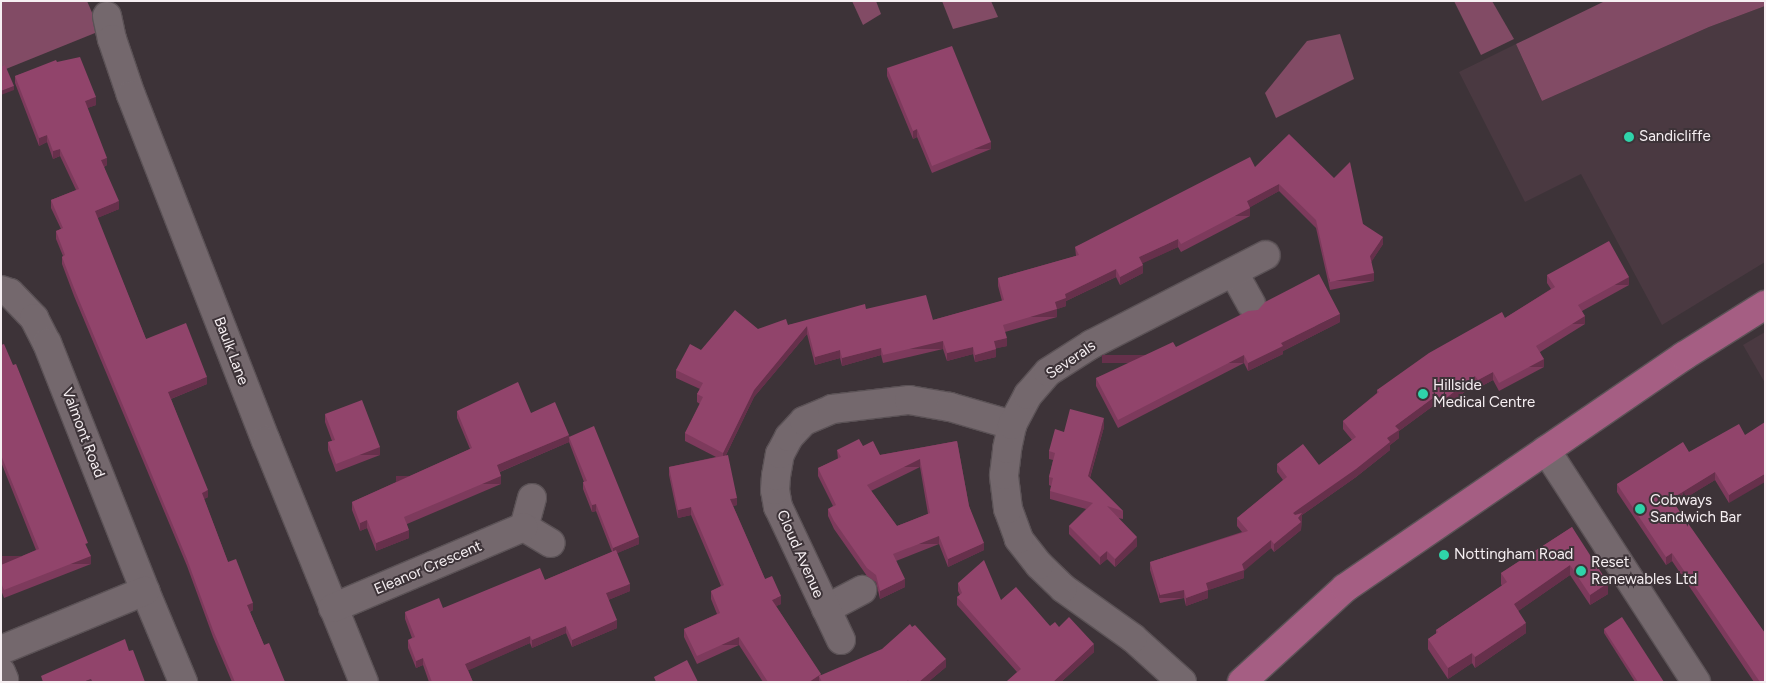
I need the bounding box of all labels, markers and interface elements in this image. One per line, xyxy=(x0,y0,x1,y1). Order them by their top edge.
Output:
place label: Sandicliffe xyxy=(1639,128,1711,146)
marker: Sandicliffe xyxy=(1623,131,1635,143)
street label: Baulk Lane xyxy=(210,314,252,388)
street label: Severals xyxy=(1043,337,1099,383)
place label: Hillside Medical Centre xyxy=(1433,376,1535,411)
street label: Valmont Road xyxy=(58,386,108,480)
marker: Hillside Medical Centre xyxy=(1417,388,1429,400)
place label: Cobways Sandwich Bar xyxy=(1650,491,1741,526)
marker: Cobways Sandwich Bar xyxy=(1634,503,1646,515)
street label: Cloud Avenue xyxy=(773,507,827,601)
street label: Eleanor Crescent xyxy=(371,537,485,599)
place label: Nottingham Road xyxy=(1454,546,1573,564)
marker: Nottingham Road xyxy=(1438,549,1450,561)
place label: Reset Renewables Ltd xyxy=(1591,553,1697,588)
marker: Reset Renewables Ltd xyxy=(1575,565,1587,577)

